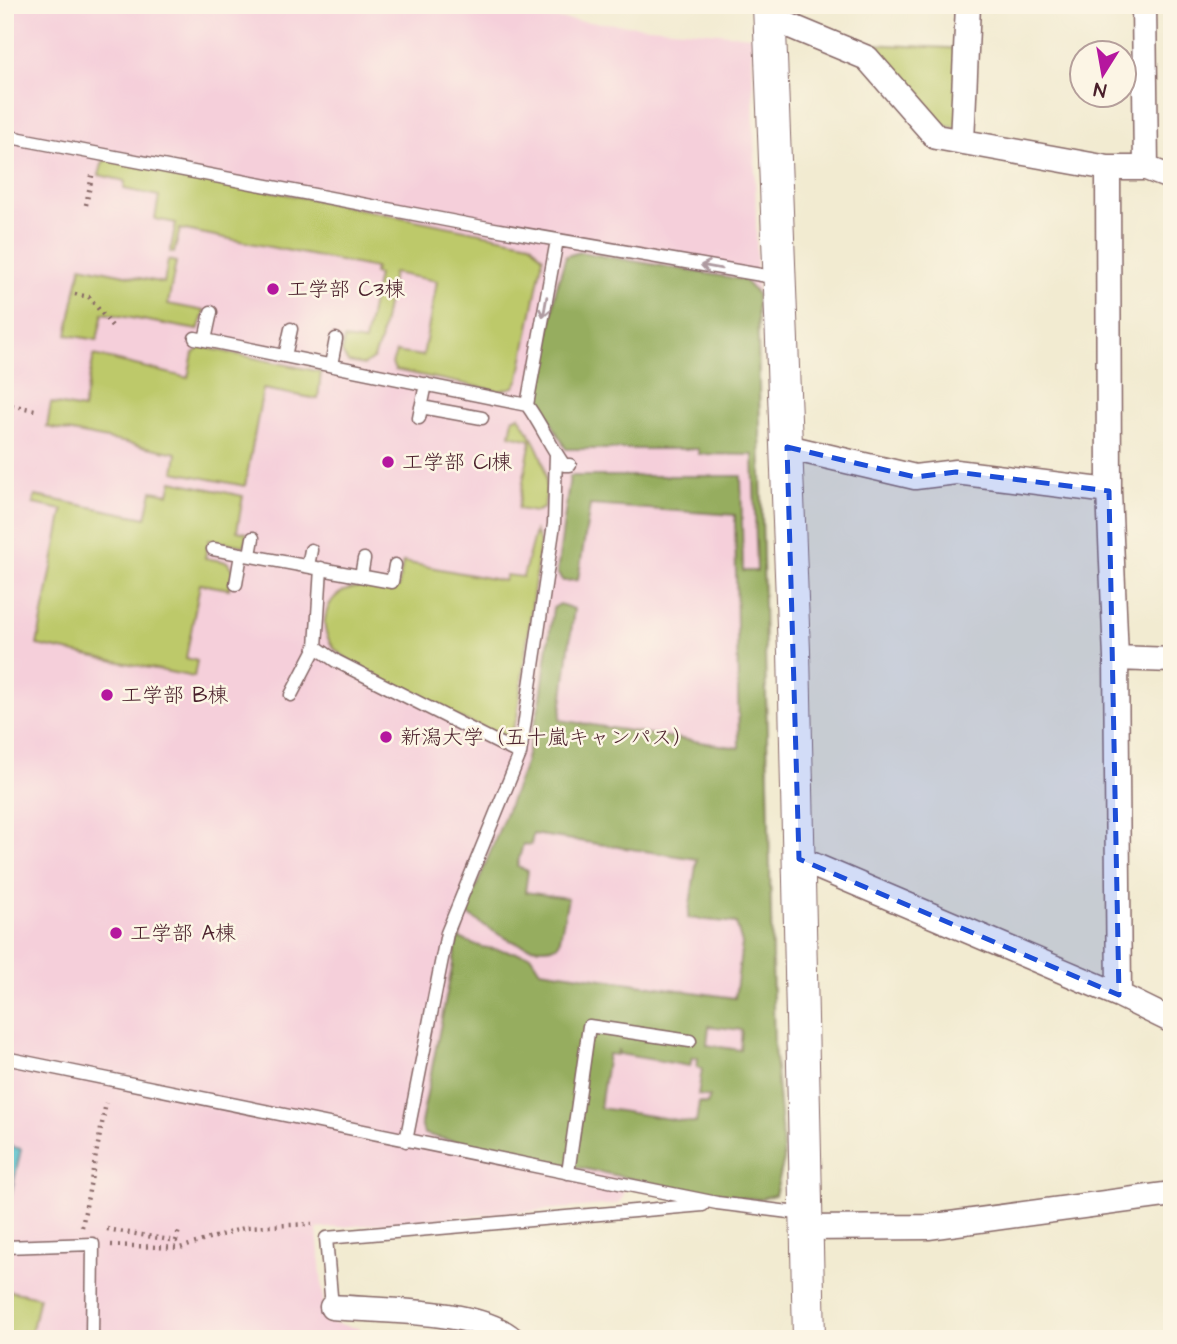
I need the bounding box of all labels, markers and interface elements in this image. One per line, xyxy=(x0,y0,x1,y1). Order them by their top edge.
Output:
north arrow xyxy=(1068,38,1138,108)
text: N xyxy=(1092,75,1108,104)
one-way arrow xyxy=(700,260,723,273)
place label: 工学部 C3棟 xyxy=(287,275,405,304)
marker: 工学部 C3棟 xyxy=(265,281,281,297)
one-way arrow xyxy=(538,295,551,318)
place label: 工学部 C1棟 xyxy=(402,448,512,477)
marker: 工学部 C1棟 xyxy=(380,454,396,470)
place label: 工学部 B棟 xyxy=(121,681,228,710)
marker: 工学部 B棟 xyxy=(99,687,115,703)
place label: 新潟大学（五十嵐キャンパス） xyxy=(400,723,693,752)
marker: 新潟大学（五十嵐キャンパス） xyxy=(378,729,394,745)
place label: 工学部 A棟 xyxy=(130,919,236,948)
marker: 工学部 A棟 xyxy=(108,925,124,941)

